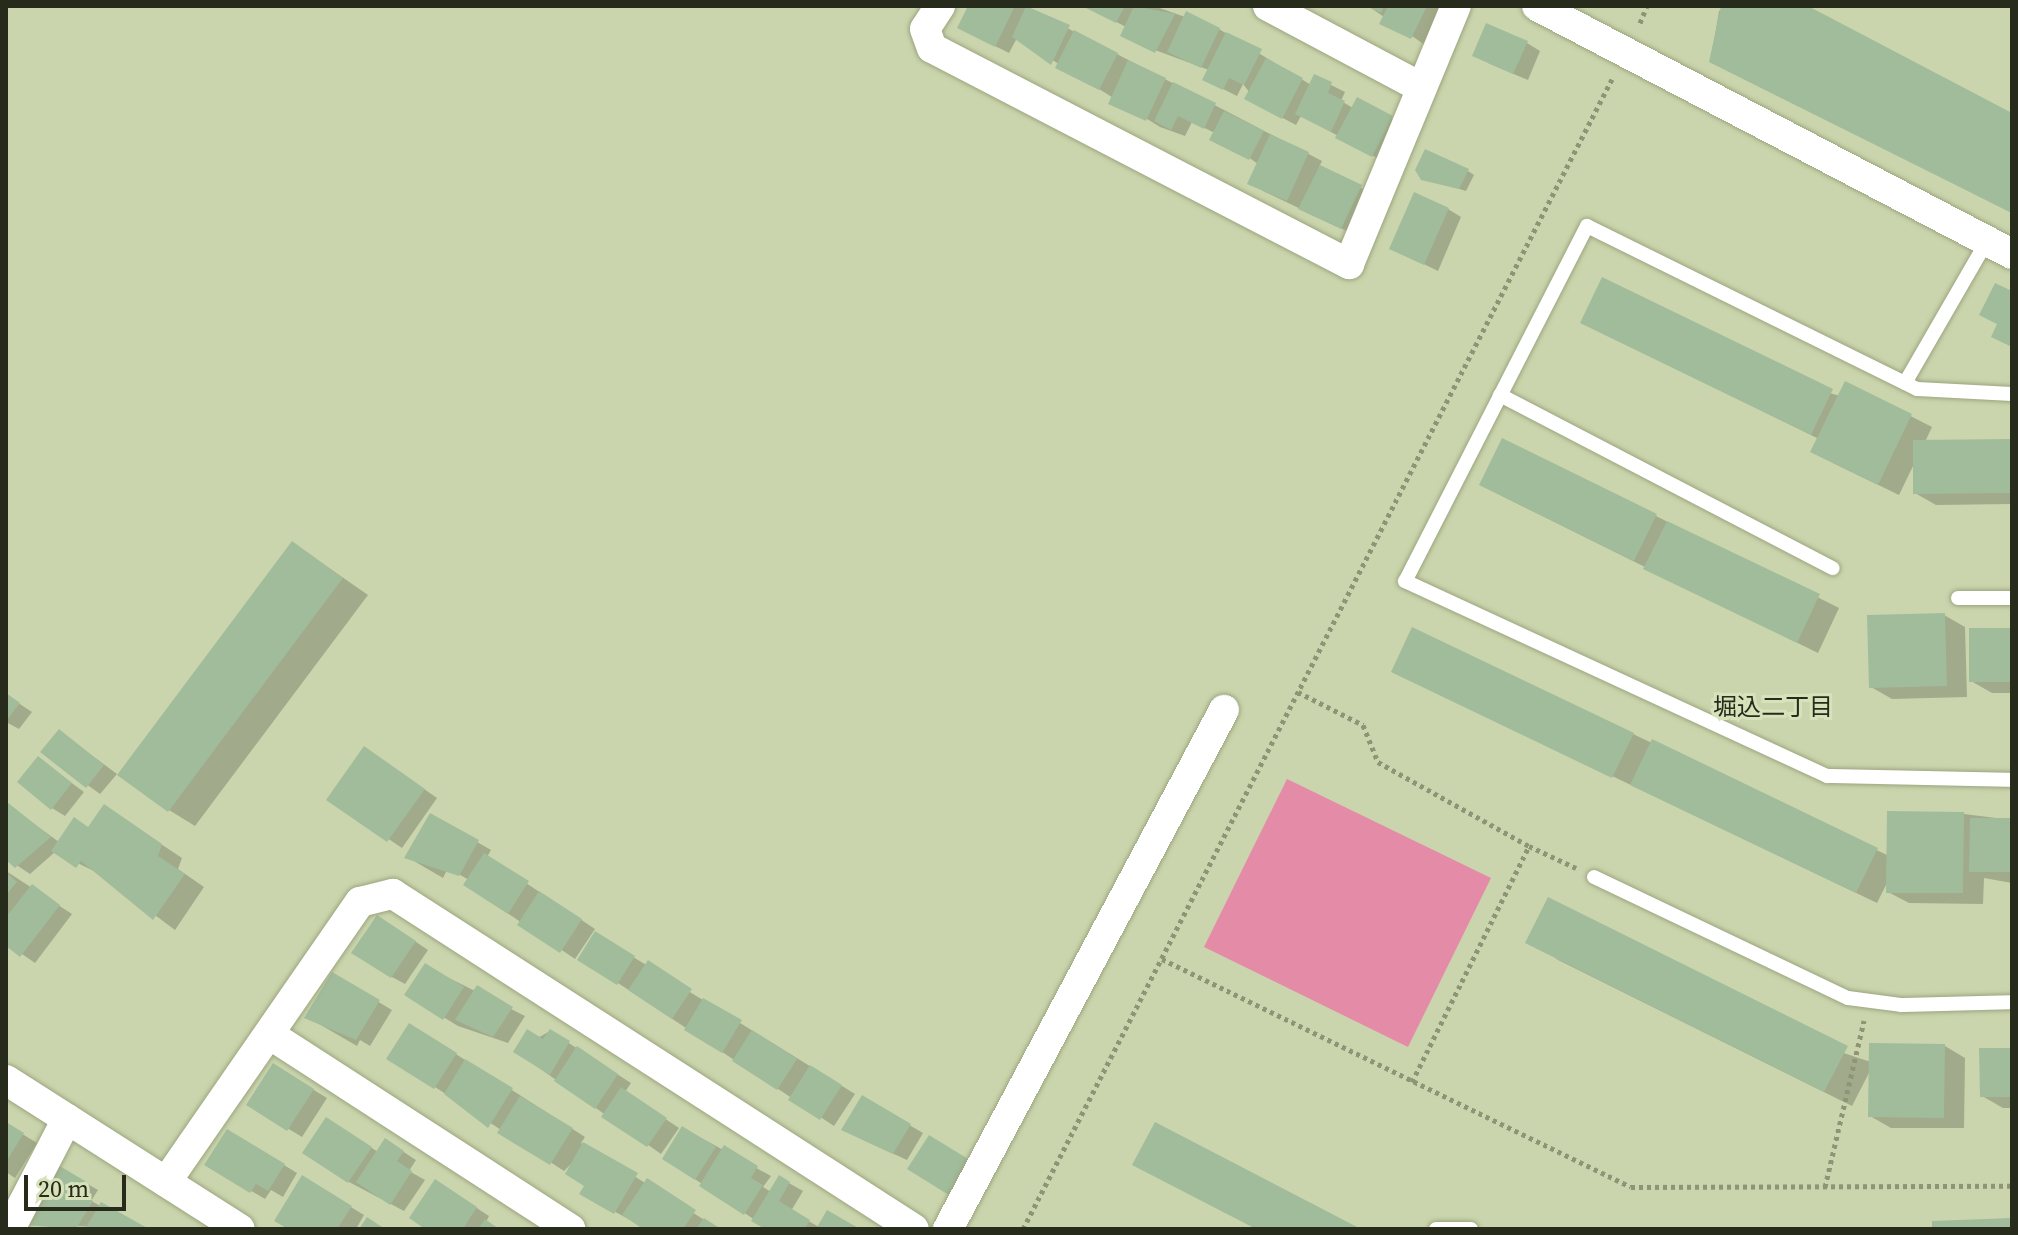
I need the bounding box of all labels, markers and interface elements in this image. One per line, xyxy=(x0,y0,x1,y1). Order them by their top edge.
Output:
district label: 堀込二丁目 xyxy=(1713,693,1833,721)
scale bar xyxy=(28,1159,130,1209)
text: 20 m xyxy=(38,1172,89,1205)

